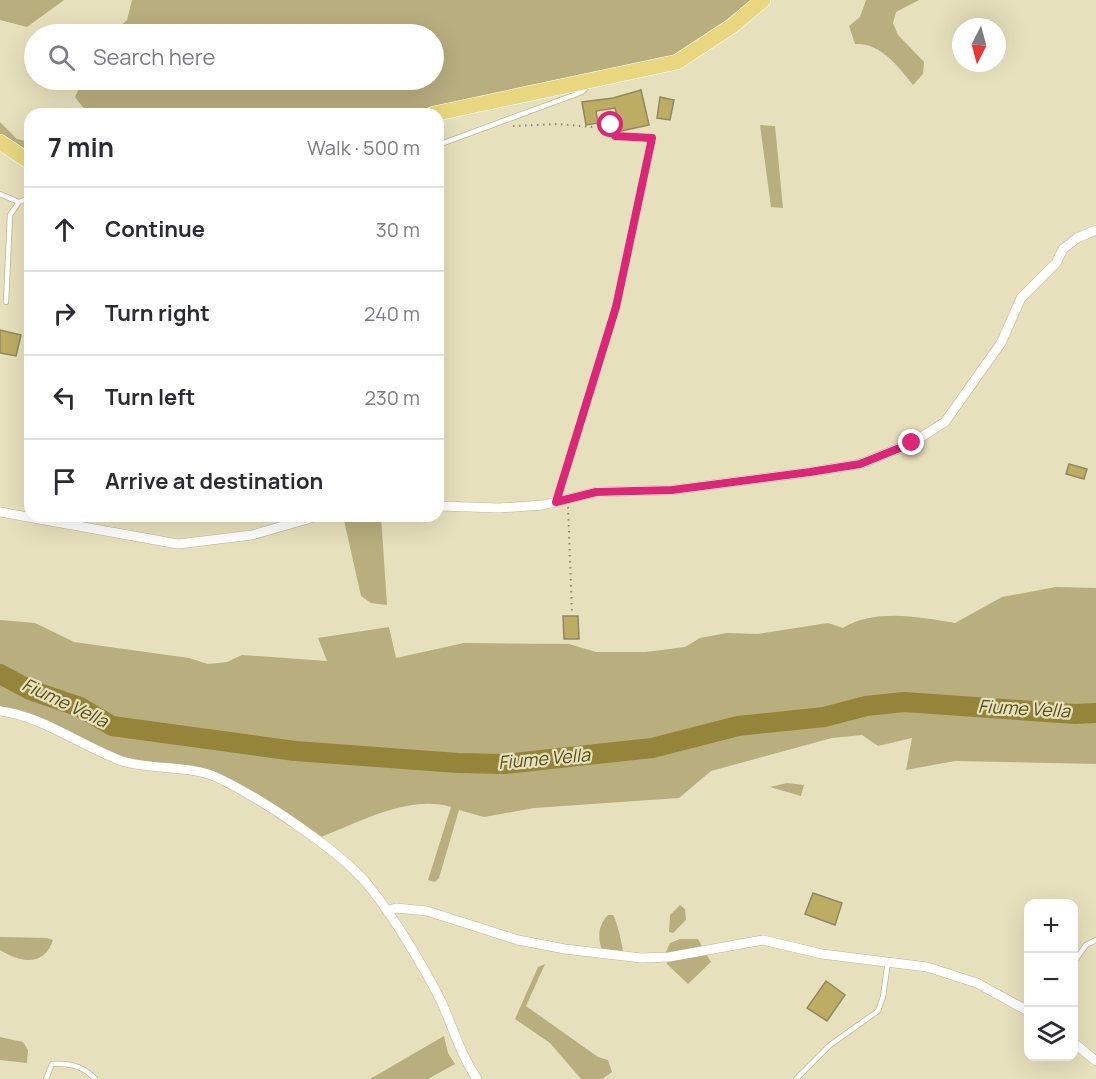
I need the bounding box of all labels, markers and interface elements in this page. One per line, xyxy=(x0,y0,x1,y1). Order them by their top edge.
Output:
north arrow xyxy=(952,18,1006,72)
search box xyxy=(24,24,444,90)
icon: search xyxy=(45,41,78,74)
text: Search here xyxy=(93,42,215,72)
route start xyxy=(597,111,623,137)
text: 7 min xyxy=(48,129,114,165)
text: Walk · 500 m xyxy=(307,134,420,161)
icon: ahead xyxy=(48,213,81,246)
text: Continue xyxy=(105,214,205,244)
text: 30 m xyxy=(376,216,420,243)
icon: right xyxy=(48,297,81,330)
text: Turn right xyxy=(105,298,210,328)
text: 240 m xyxy=(364,300,420,327)
icon: left xyxy=(48,381,81,414)
text: Turn left xyxy=(105,382,195,412)
text: 230 m xyxy=(364,384,420,411)
route end xyxy=(898,429,924,455)
icon: arrive xyxy=(48,465,81,498)
text: Arrive at destination xyxy=(105,466,323,496)
water label: Fiume Vella xyxy=(19,672,113,733)
water label: Fiume Vella xyxy=(977,694,1072,722)
water label: Fiume Vella xyxy=(497,742,592,774)
map controls xyxy=(1024,899,1078,1061)
button: + xyxy=(1024,899,1078,953)
button: − xyxy=(1024,953,1078,1007)
button: layers xyxy=(1024,1007,1078,1061)

